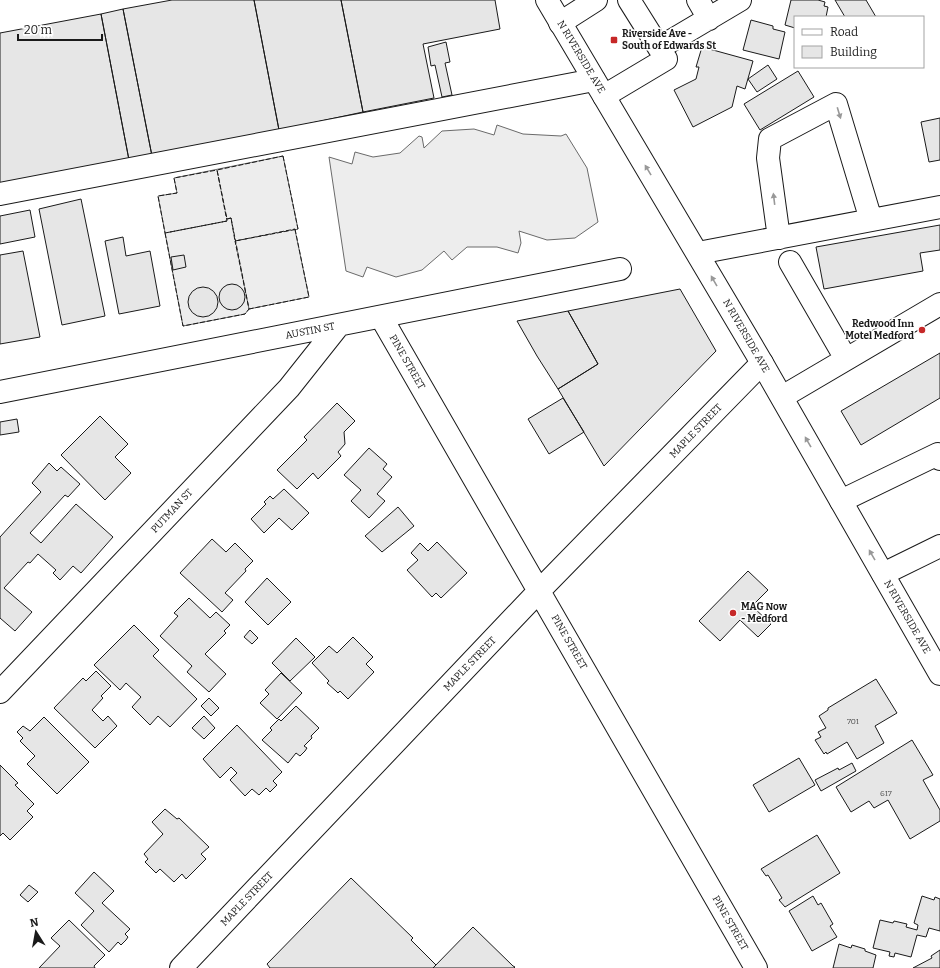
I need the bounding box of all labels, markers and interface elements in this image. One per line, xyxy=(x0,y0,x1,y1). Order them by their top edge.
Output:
scale bar xyxy=(18,16,102,42)
legend xyxy=(794,16,924,68)
street label: N RIVERSIDE AVE xyxy=(554,18,608,96)
text: 20 m xyxy=(24,23,53,37)
text: Road xyxy=(830,25,858,39)
place label: Riverside Ave - South of Edwards St xyxy=(622,28,716,52)
marker: Riverside Ave - South of Edwards St xyxy=(609,35,619,45)
text: Building xyxy=(830,45,877,59)
one-way arrow xyxy=(836,107,842,119)
one-way arrow xyxy=(644,165,652,175)
one-way arrow xyxy=(770,193,777,205)
one-way arrow xyxy=(711,275,718,287)
street label: N RIVERSIDE AVE xyxy=(720,297,772,375)
place label: Redwood Inn Motel Medford xyxy=(845,318,915,342)
street label: AUSTIN ST xyxy=(284,320,336,342)
marker: Redwood Inn Motel Medford xyxy=(917,325,927,335)
street label: PINE STREET xyxy=(387,333,428,392)
street label: MAPLE STREET xyxy=(667,401,725,461)
one-way arrow xyxy=(804,436,811,448)
street label: PUTMAN ST xyxy=(149,486,195,535)
one-way arrow xyxy=(869,549,876,561)
street label: N RIVERSIDE AVE xyxy=(881,578,933,656)
place label: MAG Now - Medford xyxy=(741,601,788,625)
marker: MAG Now - Medford xyxy=(728,608,738,618)
street label: PINE STREET xyxy=(549,613,590,672)
street label: MAPLE STREET xyxy=(441,634,499,694)
house number: 701 xyxy=(847,717,860,726)
house number: 617 xyxy=(880,789,892,798)
street label: MAPLE STREET xyxy=(218,869,276,929)
street label: PINE STREET xyxy=(710,894,751,953)
north arrow xyxy=(16,912,56,952)
text: N xyxy=(29,915,40,930)

